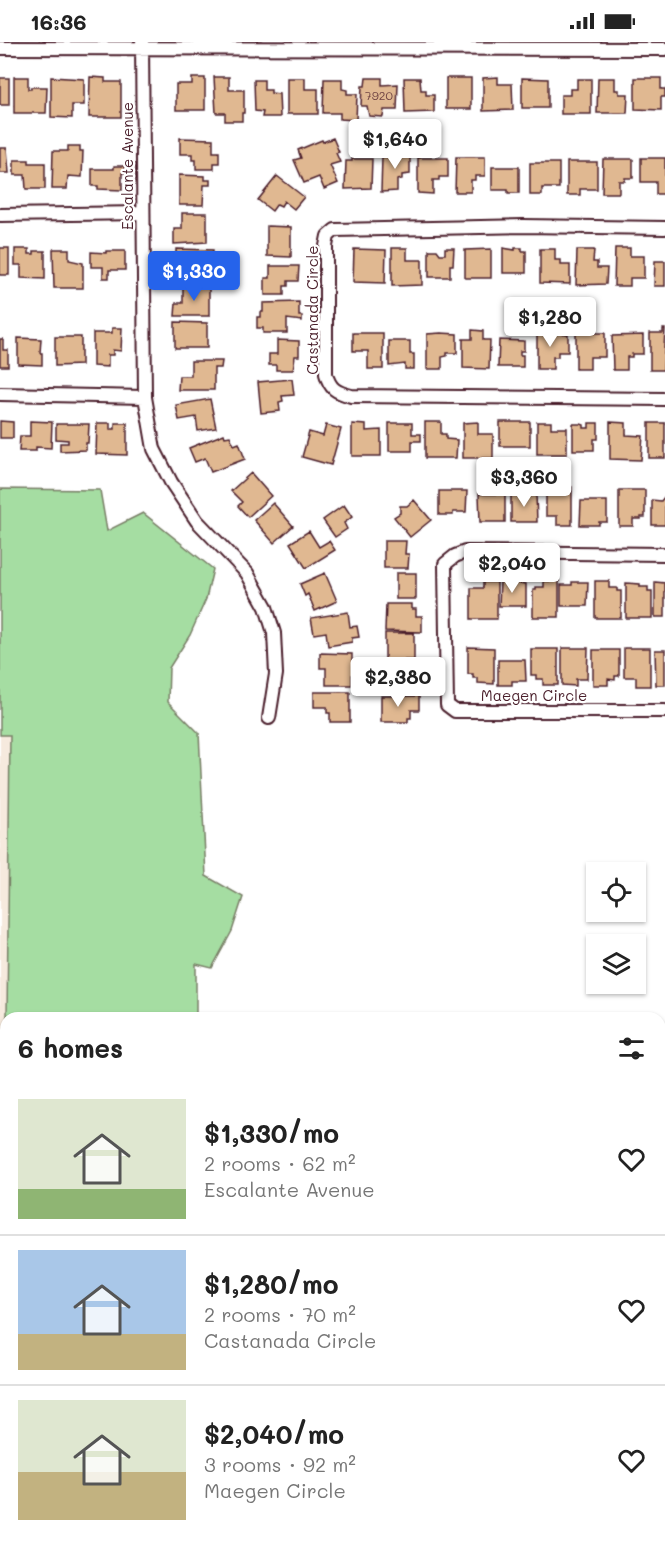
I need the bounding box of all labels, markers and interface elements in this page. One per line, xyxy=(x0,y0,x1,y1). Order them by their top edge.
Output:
text: 16:36 xyxy=(30,7,87,36)
house number: 7920 xyxy=(365,87,394,103)
street label: Escalante Avenue xyxy=(117,102,137,230)
pin: $1,640 xyxy=(346,119,444,170)
text: $1,640 xyxy=(363,125,428,151)
street label: Castanada Circle xyxy=(302,245,322,375)
pin: $1,330 xyxy=(145,251,243,302)
text: $1,330 xyxy=(162,257,226,283)
pin: $1,280 xyxy=(501,297,599,348)
text: $1,280 xyxy=(518,303,582,329)
pin: $3,360 xyxy=(475,457,573,508)
text: $3,360 xyxy=(490,463,558,489)
pin: $2,040 xyxy=(463,543,561,594)
text: $2,040 xyxy=(478,549,546,575)
pin: $2,380 xyxy=(349,657,447,708)
text: $2,380 xyxy=(365,663,431,689)
street label: Maegen Circle xyxy=(481,685,587,705)
map controls xyxy=(586,862,646,994)
button: locate xyxy=(586,862,646,922)
button: layers xyxy=(586,934,646,994)
text: 6 homes xyxy=(18,1031,123,1065)
icon: filters xyxy=(615,1032,648,1065)
text: $1,330/mo xyxy=(204,1116,339,1150)
icon: home xyxy=(66,1123,138,1195)
icon: heart xyxy=(615,1143,648,1176)
text: 2 rooms · 62 m² xyxy=(204,1150,356,1176)
text: Escalante Avenue xyxy=(204,1176,375,1202)
text: $1,280/mo xyxy=(204,1267,339,1301)
icon: home xyxy=(66,1274,138,1346)
icon: heart xyxy=(615,1294,648,1327)
text: 2 rooms · 70 m² xyxy=(204,1301,356,1327)
text: Castanada Circle xyxy=(204,1327,376,1353)
text: $2,040/mo xyxy=(204,1417,344,1451)
icon: home xyxy=(66,1424,138,1496)
icon: heart xyxy=(615,1444,648,1477)
text: 3 rooms · 92 m² xyxy=(204,1451,356,1477)
text: Maegen Circle xyxy=(204,1477,346,1503)

